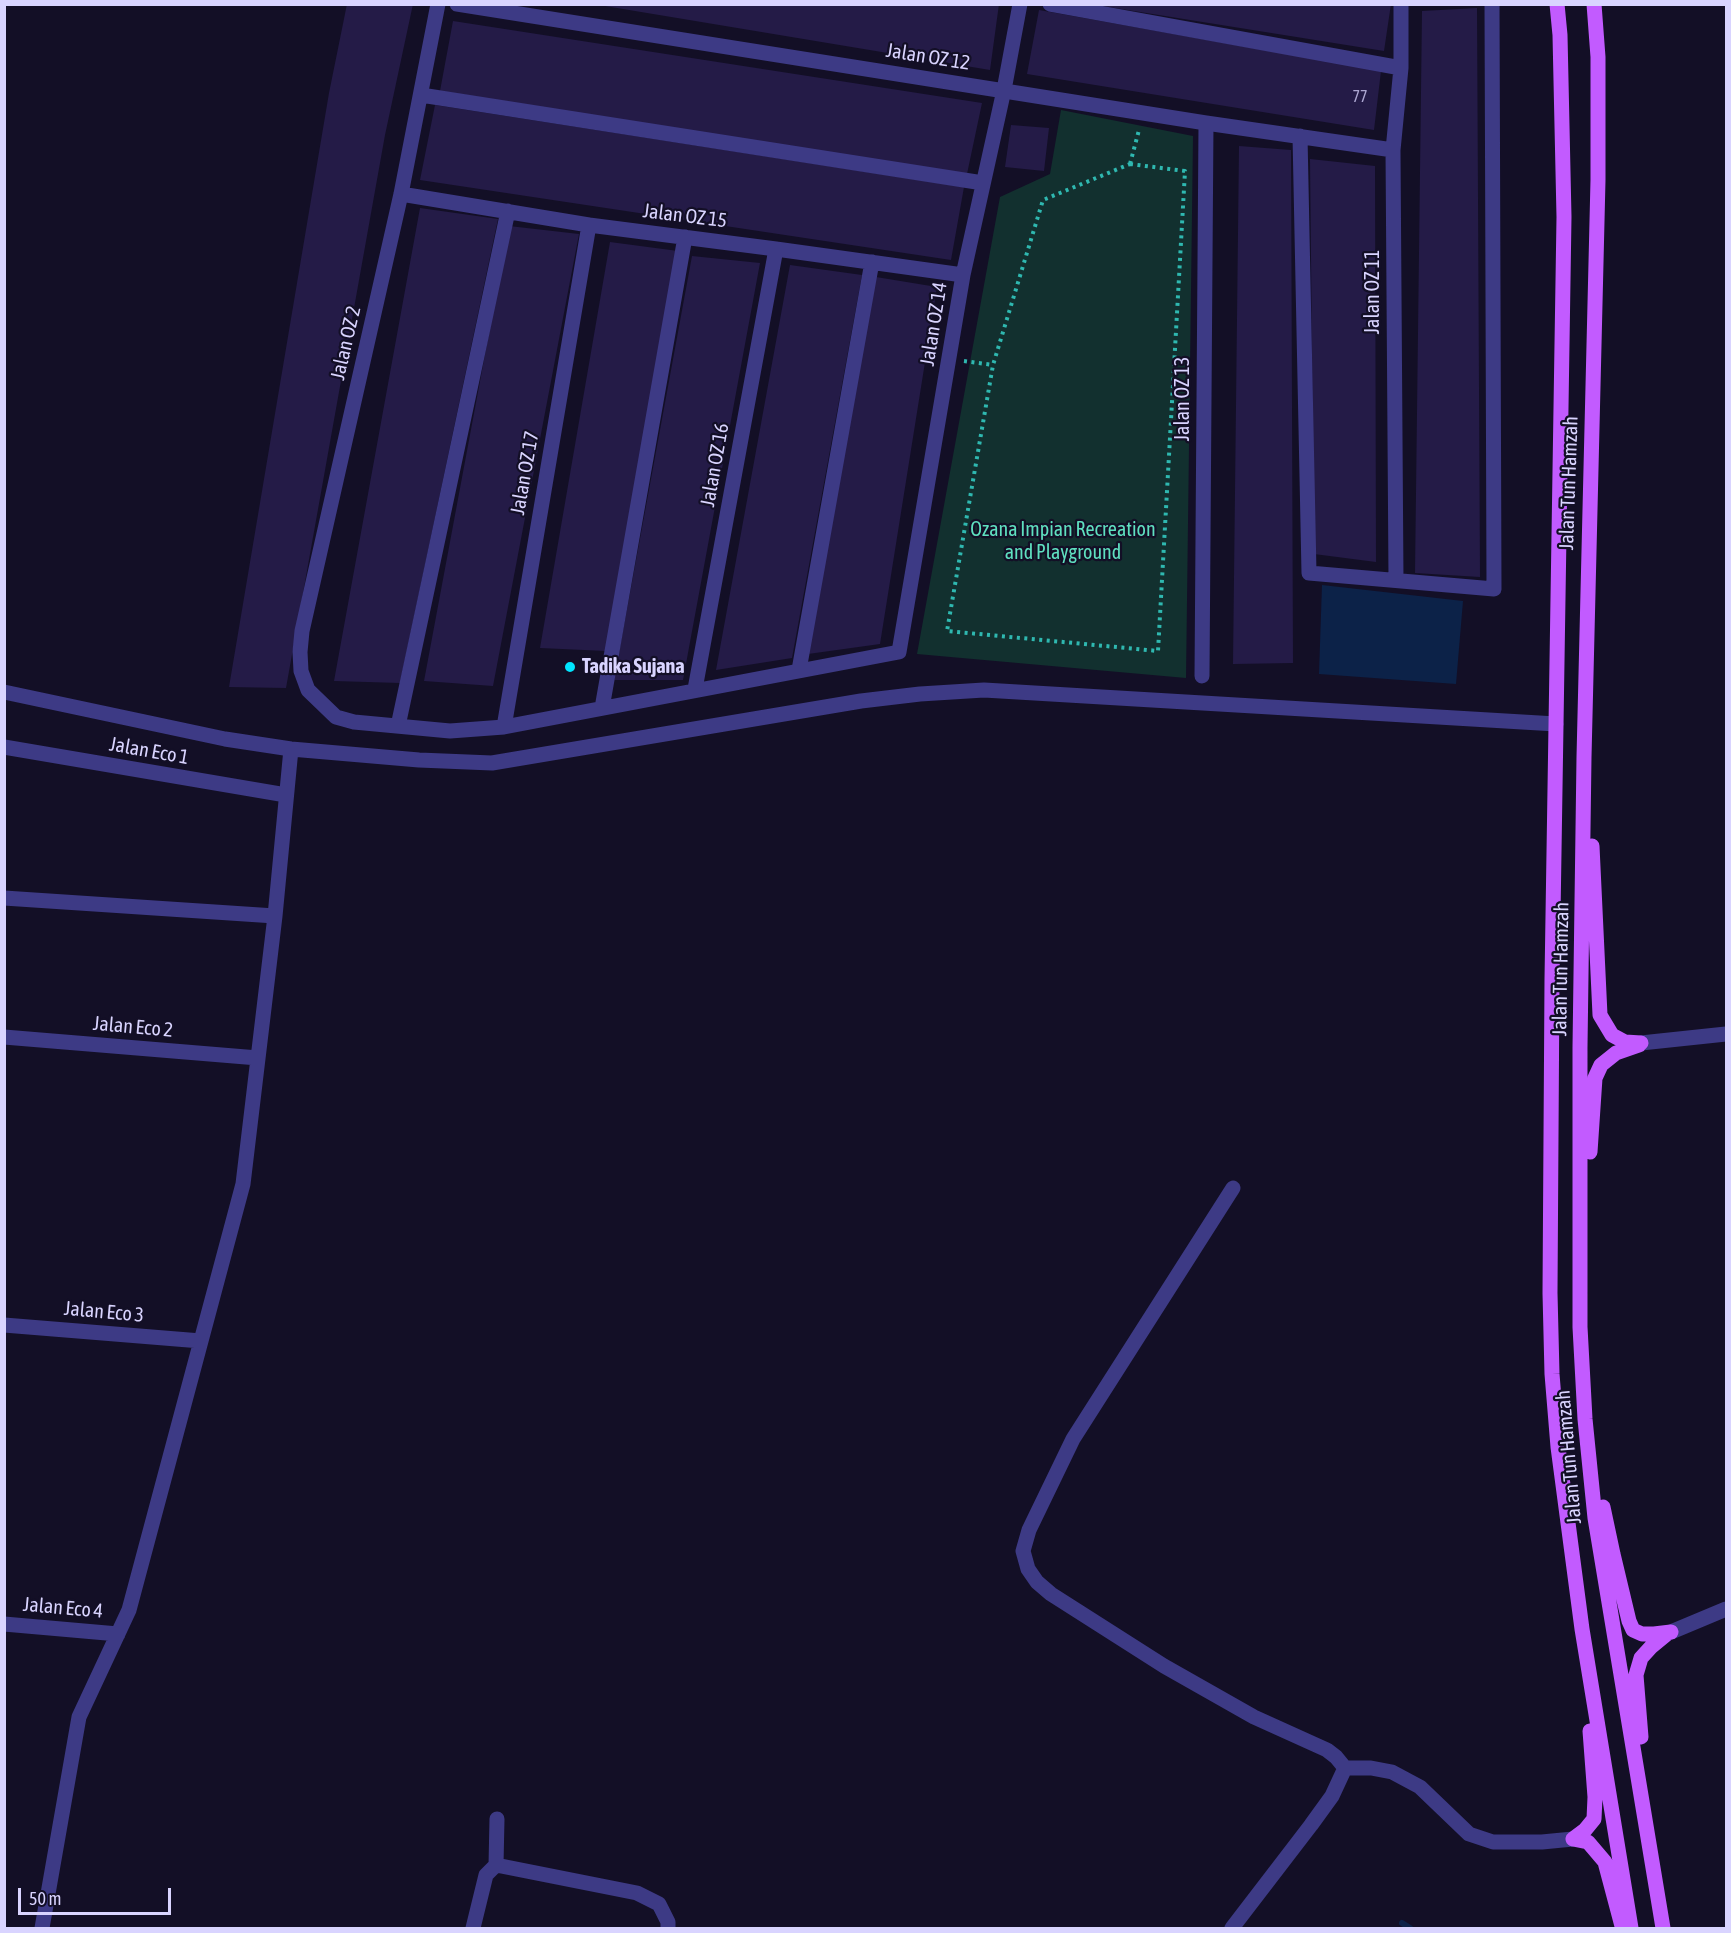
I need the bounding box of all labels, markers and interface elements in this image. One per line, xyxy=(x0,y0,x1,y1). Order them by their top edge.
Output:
street label: Jalan OZ 12 xyxy=(884,39,972,75)
house number: 77 xyxy=(1352,87,1368,107)
street label: Jalan OZ 15 xyxy=(642,199,728,233)
street label: Jalan OZ 11 xyxy=(1361,250,1385,334)
street label: Jalan OZ 14 xyxy=(916,280,952,368)
street label: Jalan OZ 2 xyxy=(326,304,366,382)
street label: Jalan OZ 13 xyxy=(1171,357,1195,441)
street label: Jalan Tun Hamzah xyxy=(1555,416,1583,550)
street label: Jalan OZ 16 xyxy=(696,421,734,509)
street label: Jalan OZ 17 xyxy=(506,429,544,517)
park label: Ozana Impian Recreation and Playground xyxy=(970,518,1156,565)
place label: Tadika Sujana xyxy=(582,655,685,679)
marker: Tadika Sujana xyxy=(563,660,577,674)
street label: Jalan Eco 1 xyxy=(107,732,191,770)
street label: Jalan Tun Hamzah xyxy=(1548,902,1574,1036)
street label: Jalan Eco 2 xyxy=(92,1012,174,1042)
street label: Jalan Eco 3 xyxy=(63,1297,145,1327)
street label: Jalan Tun Hamzah xyxy=(1551,1389,1587,1525)
street label: Jalan Eco 4 xyxy=(22,1593,104,1623)
scale bar xyxy=(21,1876,174,1914)
text: 50 m xyxy=(29,1888,61,1909)

